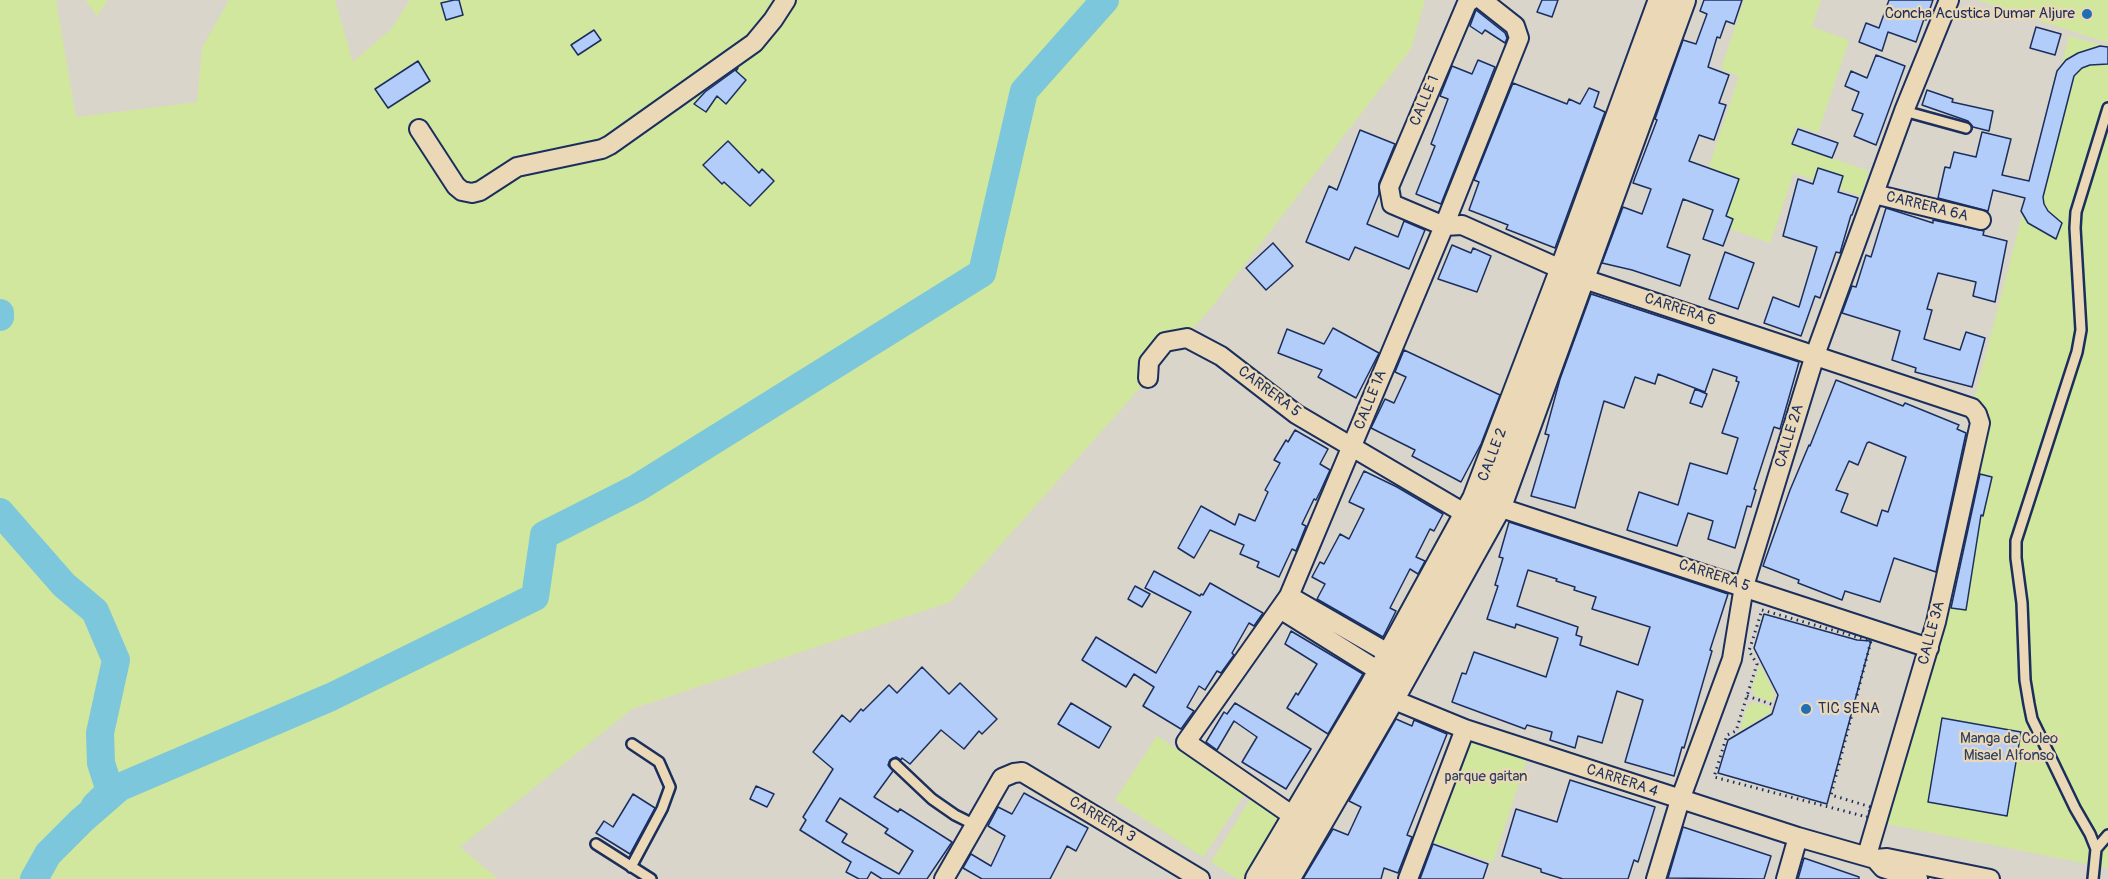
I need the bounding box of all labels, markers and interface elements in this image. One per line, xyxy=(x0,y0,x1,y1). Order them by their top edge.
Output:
place label: Concha Acustica Dumar Aljure xyxy=(1885,5,2075,23)
marker: Concha Acustica Dumar Aljure xyxy=(2080,7,2094,21)
street label: CALLE 1 xyxy=(1406,73,1444,129)
street label: CARRERA 6A xyxy=(1884,188,1970,226)
street label: CARRERA 6 xyxy=(1642,290,1718,330)
street label: CARRERA 5 xyxy=(1234,363,1304,421)
street label: CALLE 1A xyxy=(1351,368,1391,432)
street label: CALLE 2A xyxy=(1772,402,1808,470)
street label: CALLE 2 xyxy=(1475,426,1511,484)
street label: CARRERA 5 xyxy=(1676,556,1752,596)
street label: CALLE 3A xyxy=(1915,599,1949,667)
place label: TIC SENA xyxy=(1818,700,1880,718)
marker: TIC SENA xyxy=(1799,702,1813,716)
park label: Manga de Coleo Misael Alfonso xyxy=(1960,730,2058,765)
street label: CARRERA 4 xyxy=(1584,761,1660,801)
park label: parque gaitan xyxy=(1445,768,1527,786)
street label: CARRERA 3 xyxy=(1066,793,1138,847)

